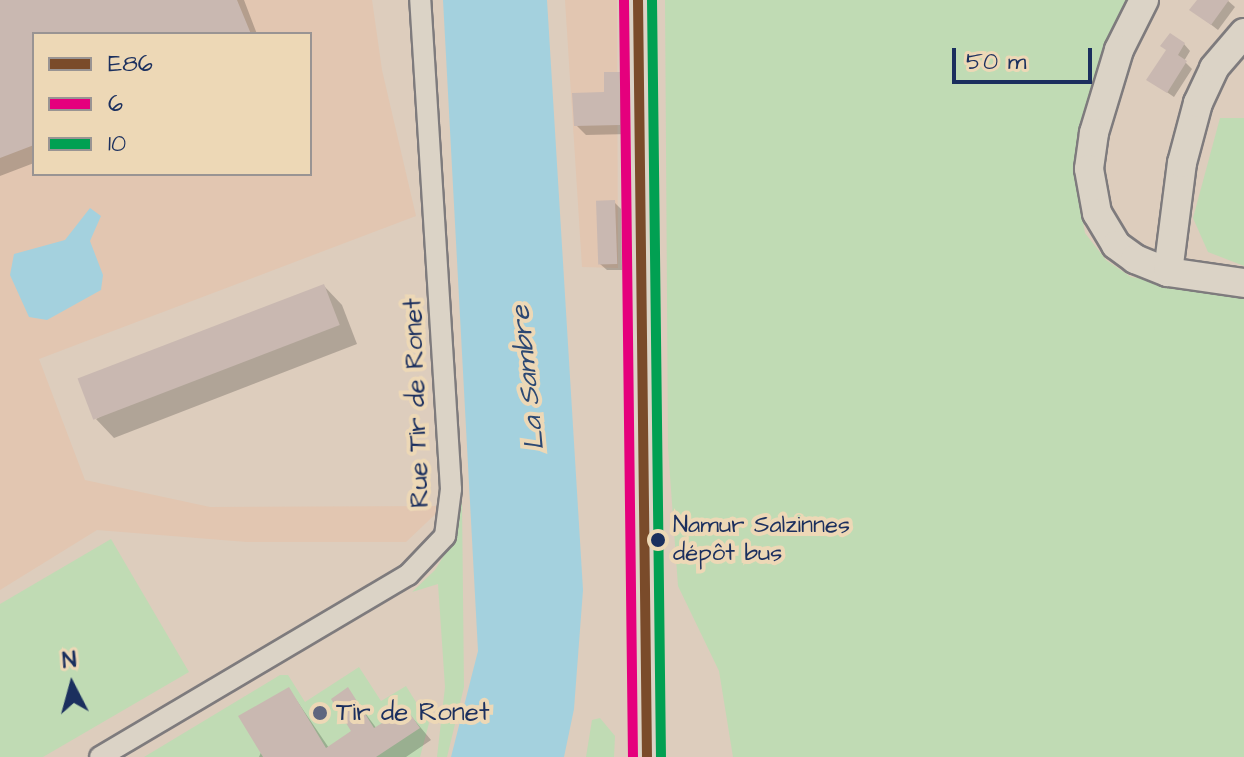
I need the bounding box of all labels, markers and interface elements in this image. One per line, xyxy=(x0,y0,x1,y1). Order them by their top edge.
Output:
legend xyxy=(32,32,312,176)
scale bar xyxy=(956,32,1096,82)
text: 50 m xyxy=(966,45,1026,79)
text: E86 xyxy=(108,47,153,81)
text: 6 xyxy=(108,87,123,121)
text: 10 xyxy=(108,127,126,161)
street label: Rue Tir de Ronet xyxy=(398,298,436,508)
water label: La Sambre xyxy=(504,304,552,452)
place label: Namur Salzinnes dépôt bus xyxy=(673,512,850,568)
marker: Namur Salzinnes dépôt bus xyxy=(650,532,666,548)
text: N xyxy=(61,644,78,677)
north arrow xyxy=(32,645,112,725)
place label: Tir de Ronet xyxy=(336,697,489,729)
marker: Tir de Ronet xyxy=(311,704,329,722)

